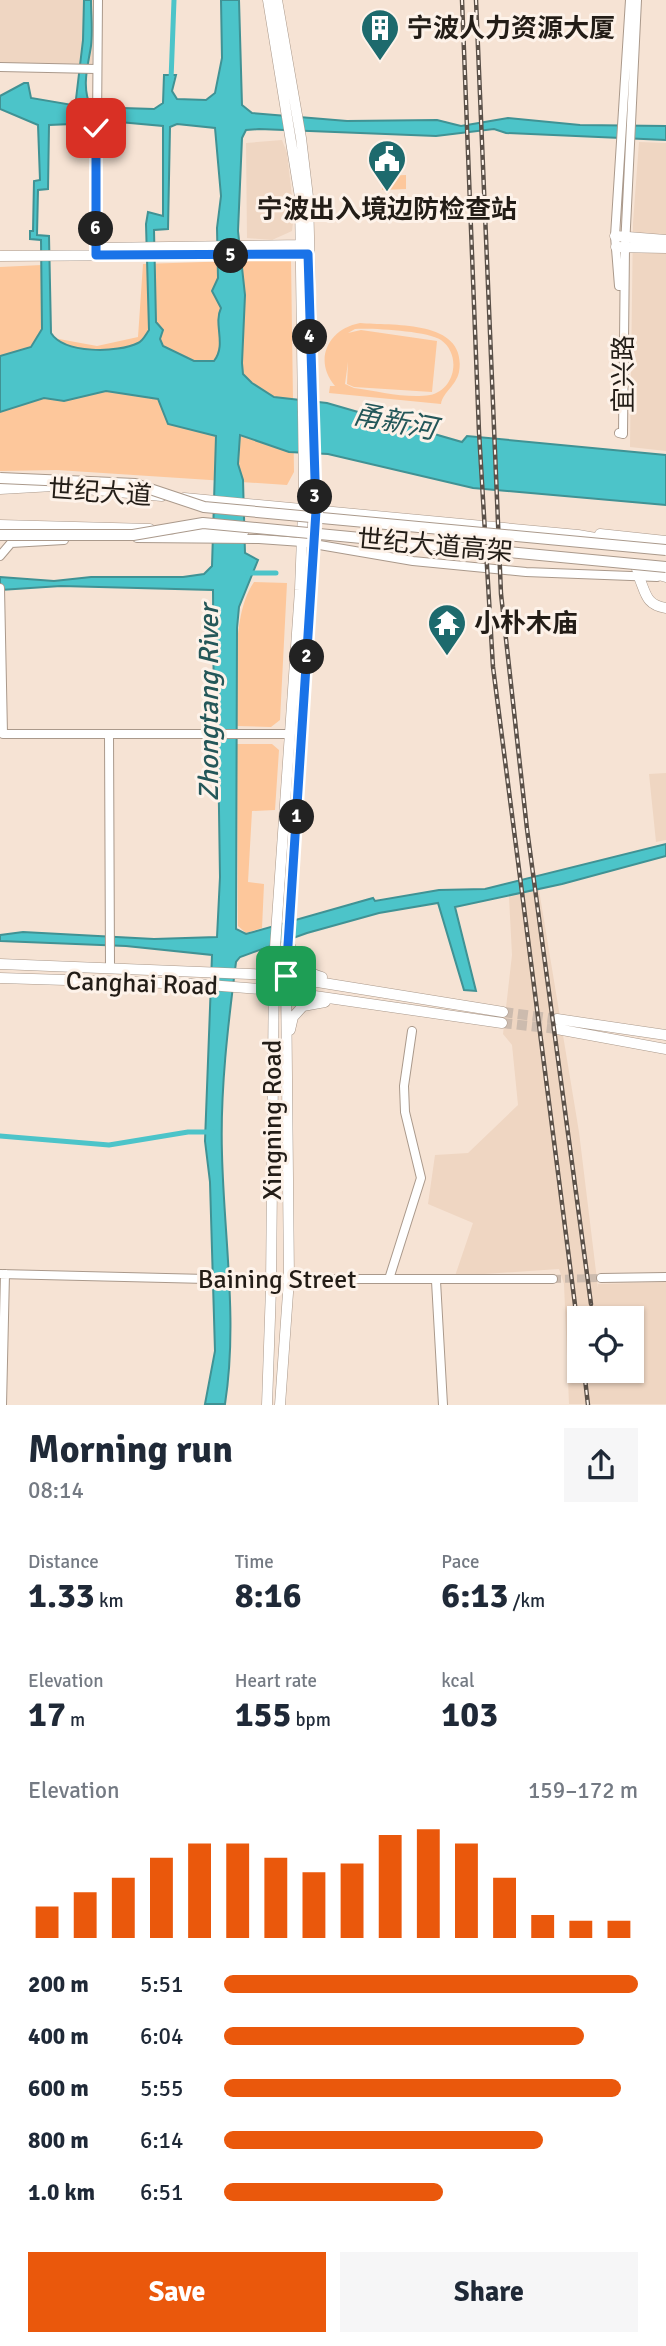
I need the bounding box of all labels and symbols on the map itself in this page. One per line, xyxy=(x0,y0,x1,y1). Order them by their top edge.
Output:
building icon: 宁波人力资源大厦 xyxy=(359,7,401,62)
place label: 宁波人力资源大厦 xyxy=(407,13,615,45)
pin xyxy=(66,98,126,158)
public building icon: 宁波出入境边防检查站 xyxy=(366,138,408,193)
place label: 宁波出入境边防检查站 xyxy=(257,194,517,226)
pin: 6 xyxy=(78,212,114,246)
pin: 5 xyxy=(214,238,248,274)
pin: 4 xyxy=(292,320,328,354)
street label: 宜兴路 xyxy=(608,335,640,413)
water label: 甬新河 xyxy=(350,397,444,448)
street label: 世纪大道 xyxy=(47,473,153,513)
pin: 3 xyxy=(298,480,332,514)
street label: 世纪大道高架 xyxy=(356,523,514,569)
water label: Zhongtang River xyxy=(192,601,226,801)
temple icon: 小朴木庙 xyxy=(426,602,468,657)
place label: 小朴木庙 xyxy=(474,608,578,640)
pin: 2 xyxy=(290,640,324,674)
pin: 1 xyxy=(280,800,314,834)
pin xyxy=(256,946,316,1006)
street label: Canghai Road xyxy=(65,965,219,1003)
street label: Xingning Road xyxy=(257,1040,289,1200)
street label: Baining Street xyxy=(198,1264,356,1296)

